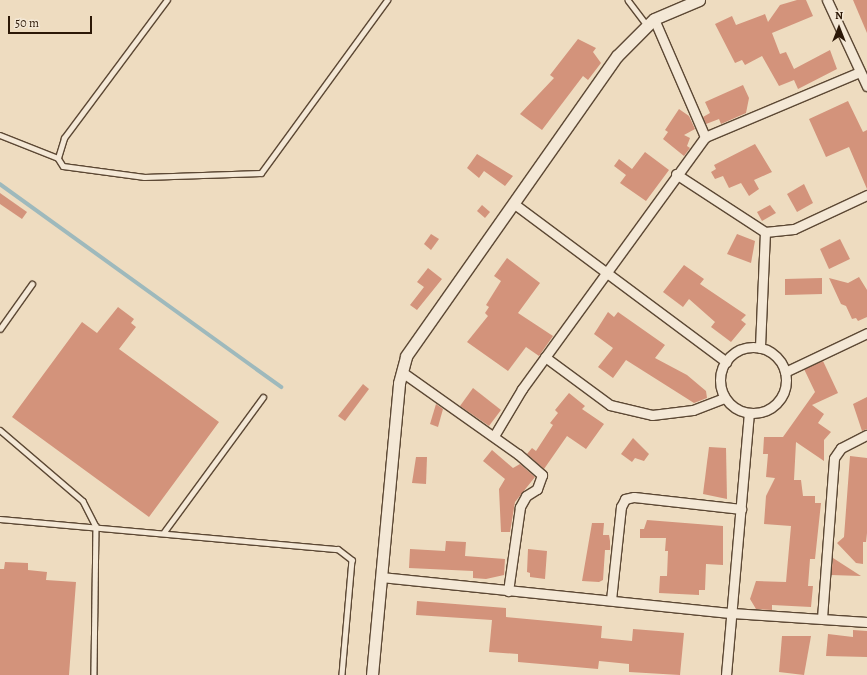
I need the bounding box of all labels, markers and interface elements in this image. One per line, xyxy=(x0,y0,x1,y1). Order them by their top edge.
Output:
scale bar xyxy=(10,8,94,34)
north arrow xyxy=(819,8,859,48)
text: N xyxy=(835,8,843,23)
text: 50 m xyxy=(15,15,39,31)

